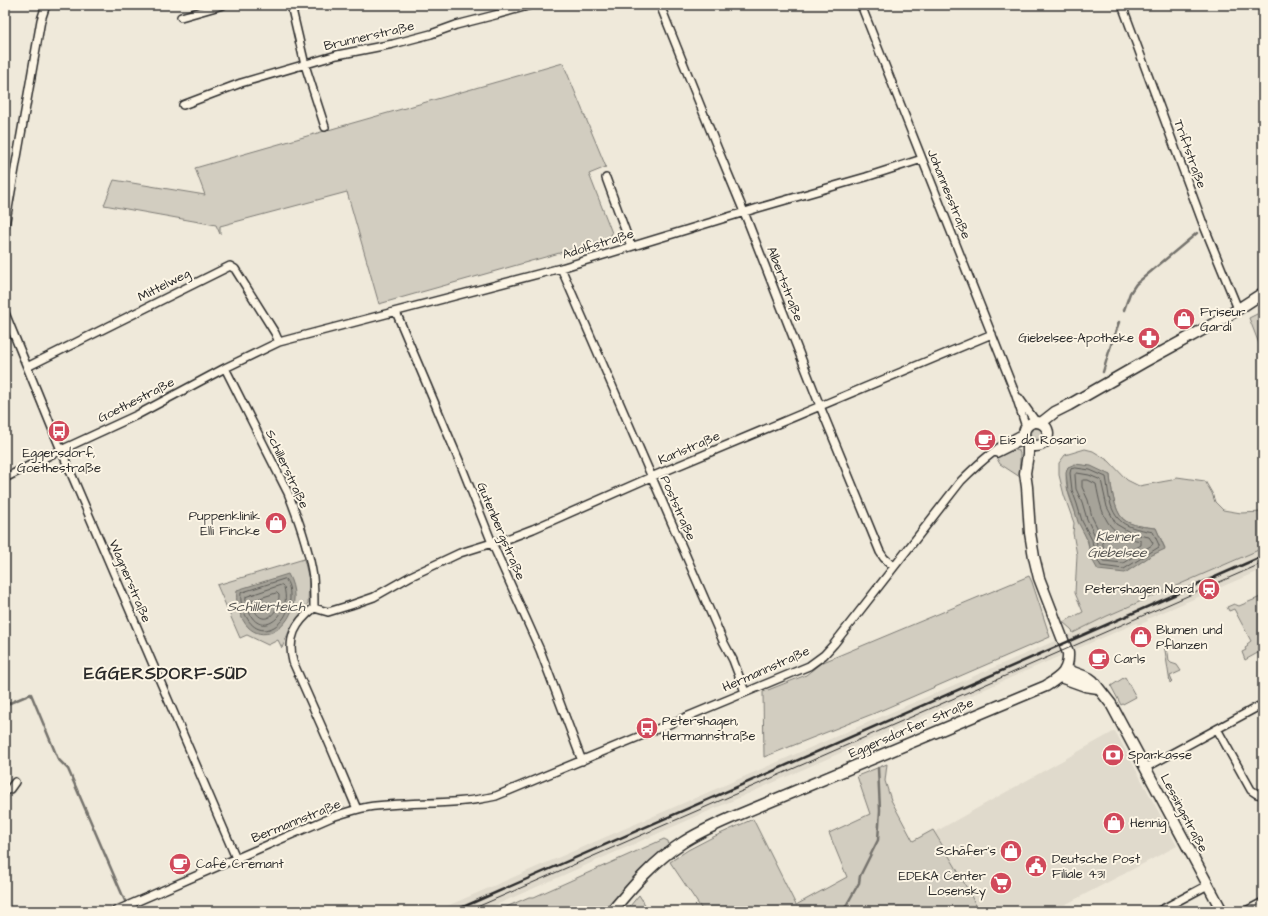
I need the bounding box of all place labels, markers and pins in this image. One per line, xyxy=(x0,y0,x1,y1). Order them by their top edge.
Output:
place label: Friseur Gardi xyxy=(1200,303,1245,336)
shop icon: Friseur Gardi xyxy=(1171,306,1197,332)
pharmacy icon: Giebelsee-Apotheke xyxy=(1136,325,1162,351)
place label: Giebelsee-Apotheke xyxy=(1018,329,1134,347)
bus stop icon: Eggersdorf, Goethestraße xyxy=(46,418,72,444)
cafe icon: Eis da Rosario xyxy=(972,427,998,453)
place label: Eis da Rosario xyxy=(1000,431,1087,449)
place label: Eggersdorf, Goethestraße xyxy=(17,444,101,477)
place label: Puppenklinik Elli Fincke xyxy=(189,507,260,540)
shop icon: Puppenklinik Elli Fincke xyxy=(263,510,289,536)
station icon: Petershagen Nord xyxy=(1196,576,1222,602)
place label: Petershagen Nord xyxy=(1085,580,1194,599)
place label: Blumen und Pflanzen xyxy=(1156,621,1223,654)
shop icon: Blumen und Pflanzen xyxy=(1128,624,1154,650)
cafe icon: Carls xyxy=(1086,646,1112,672)
place label: Carls xyxy=(1114,650,1146,668)
place label: Petershagen, Hermannstraße xyxy=(662,712,756,745)
bus stop icon: Petershagen, Hermannstraße xyxy=(634,715,660,741)
bank icon: Sparkasse xyxy=(1100,742,1126,768)
place label: Sparkasse xyxy=(1128,746,1192,764)
shop icon: Hennig xyxy=(1101,810,1127,836)
place label: Hennig xyxy=(1130,814,1167,833)
shop icon: Schäfer's xyxy=(998,838,1024,864)
place label: Schäfer's xyxy=(936,842,996,860)
place label: Deutsche Post Filiale 431 xyxy=(1052,850,1141,883)
cafe icon: Café Cremant xyxy=(167,851,193,877)
public building icon: Deutsche Post Filiale 431 xyxy=(1023,853,1049,879)
place label: Café Cremant xyxy=(196,855,284,873)
place label: EDEKA Center Losensky xyxy=(899,867,986,901)
supermarket icon: EDEKA Center Losensky xyxy=(988,870,1014,896)

